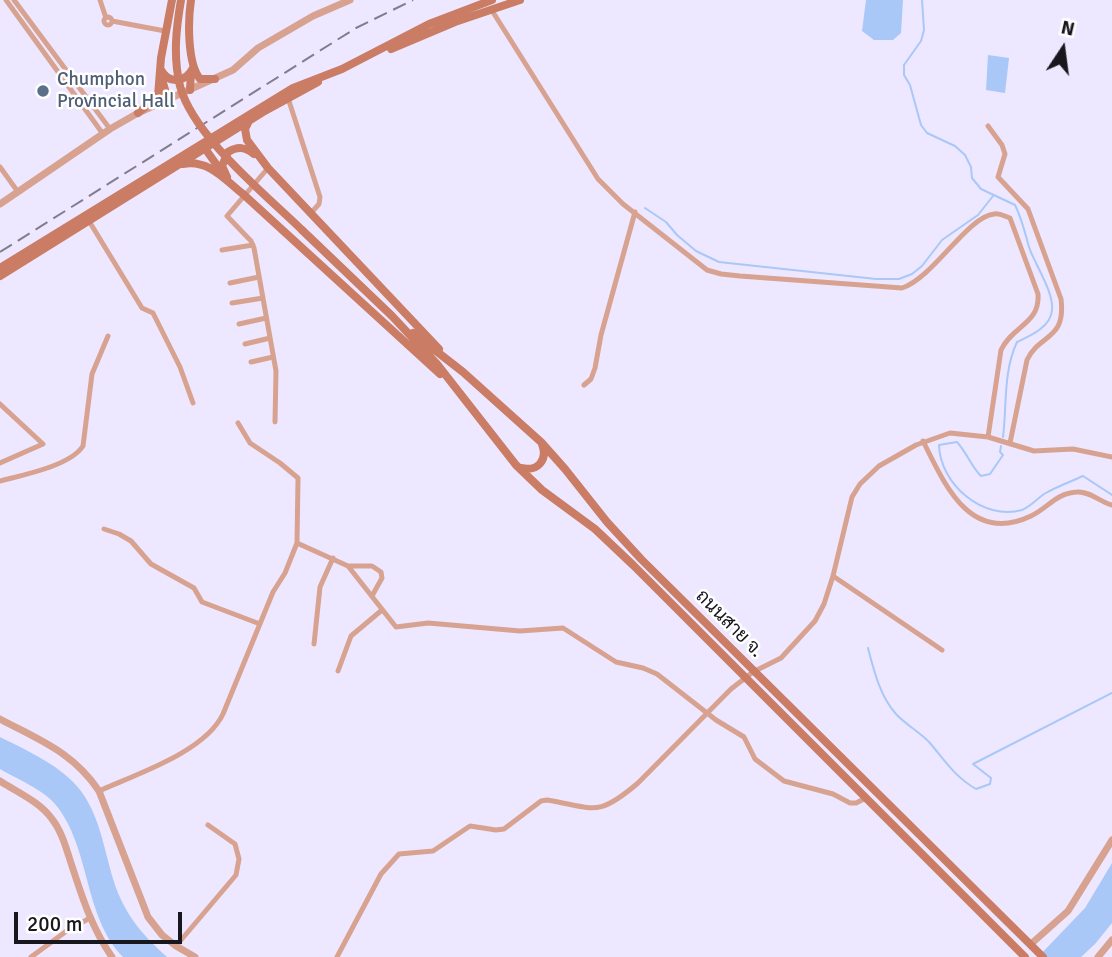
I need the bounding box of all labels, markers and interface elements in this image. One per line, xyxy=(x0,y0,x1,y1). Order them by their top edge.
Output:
north arrow xyxy=(1028,14,1098,84)
text: N xyxy=(1059,15,1077,42)
place label: Chumphon Provincial Hall xyxy=(57,69,175,113)
marker: Chumphon Provincial Hall xyxy=(35,83,51,99)
street label: ถนนสาย จ. xyxy=(691,586,767,662)
scale bar xyxy=(18,898,186,942)
text: 200 m xyxy=(27,911,82,937)

